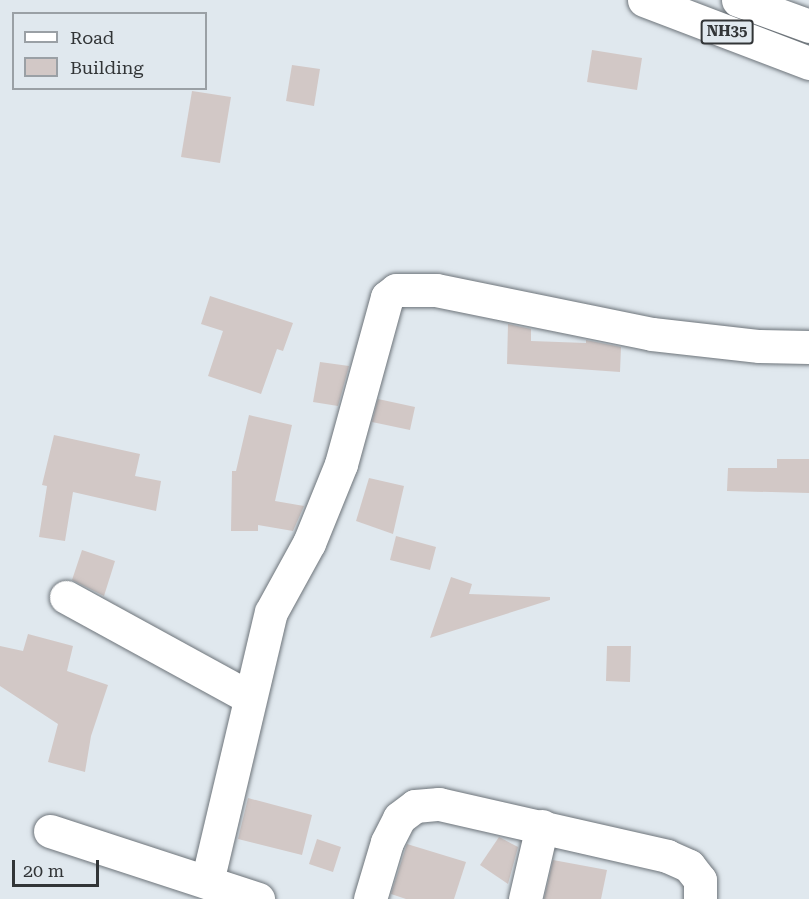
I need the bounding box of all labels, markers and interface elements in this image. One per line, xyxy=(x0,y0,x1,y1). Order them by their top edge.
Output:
legend xyxy=(12,12,207,90)
road number: NH35 xyxy=(700,20,754,44)
text: Road xyxy=(70,27,114,48)
text: Building xyxy=(70,57,144,78)
scale bar xyxy=(15,848,102,886)
text: 20 m xyxy=(23,860,64,881)

